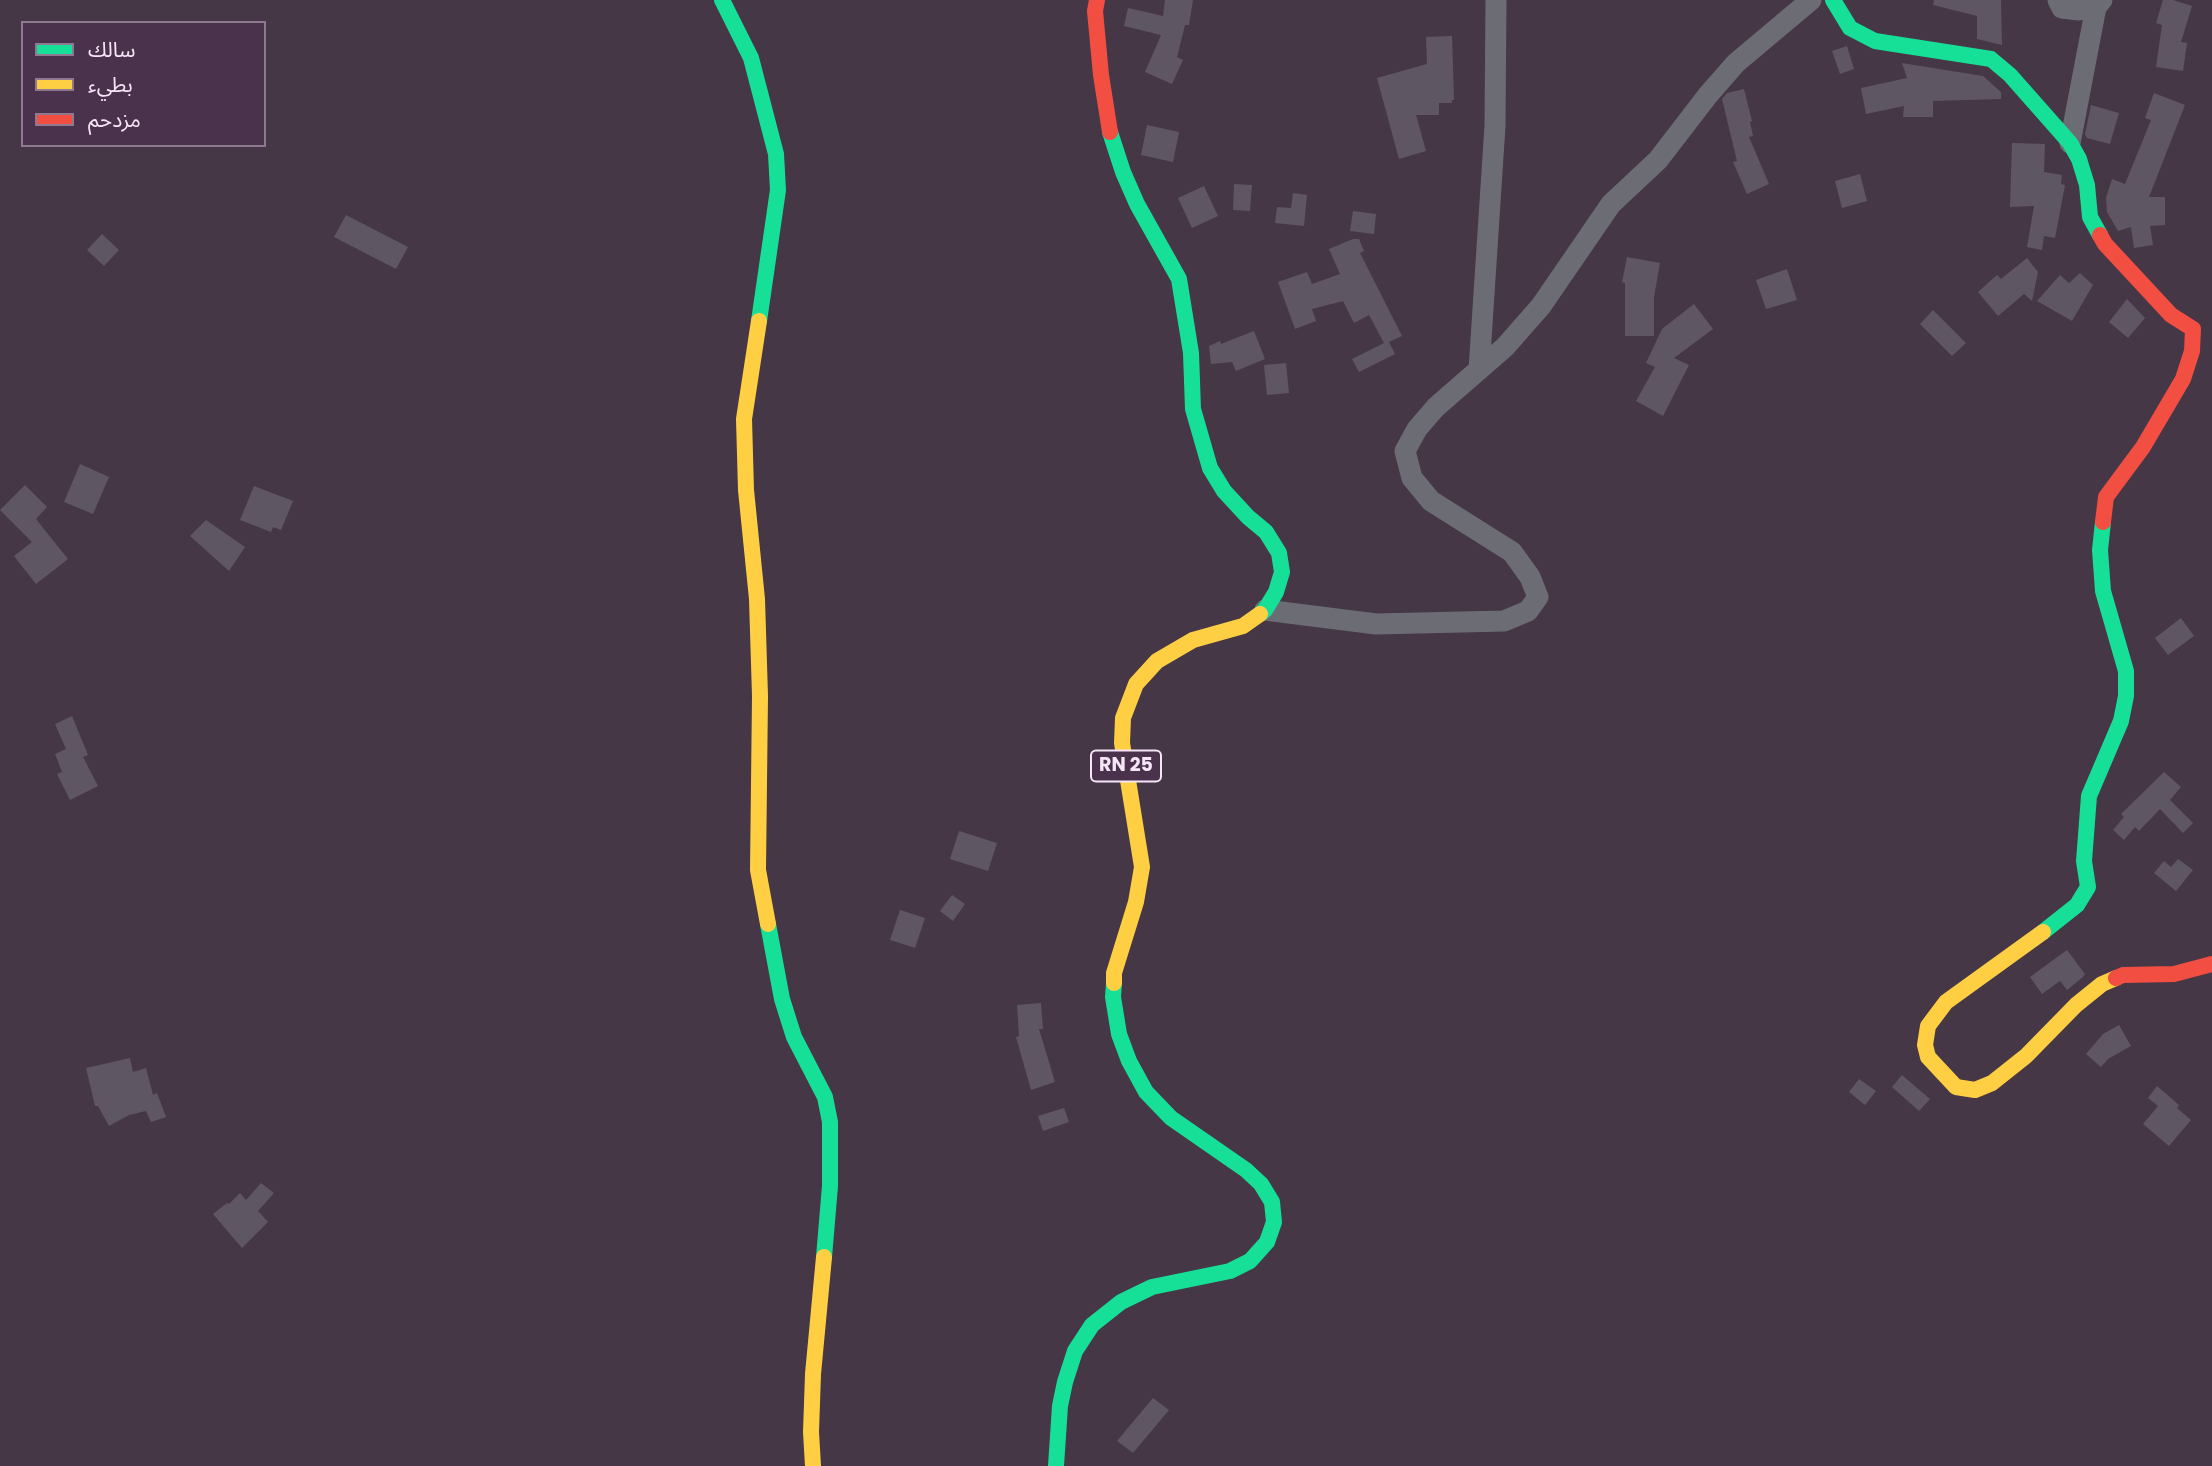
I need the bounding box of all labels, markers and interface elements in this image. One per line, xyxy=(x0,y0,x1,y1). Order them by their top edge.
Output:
legend xyxy=(21,21,266,147)
text: سالك xyxy=(88,35,135,64)
text: بطيء xyxy=(88,70,133,99)
text: مزدحم xyxy=(88,105,141,134)
road number: RN 25 xyxy=(1091,750,1161,782)

